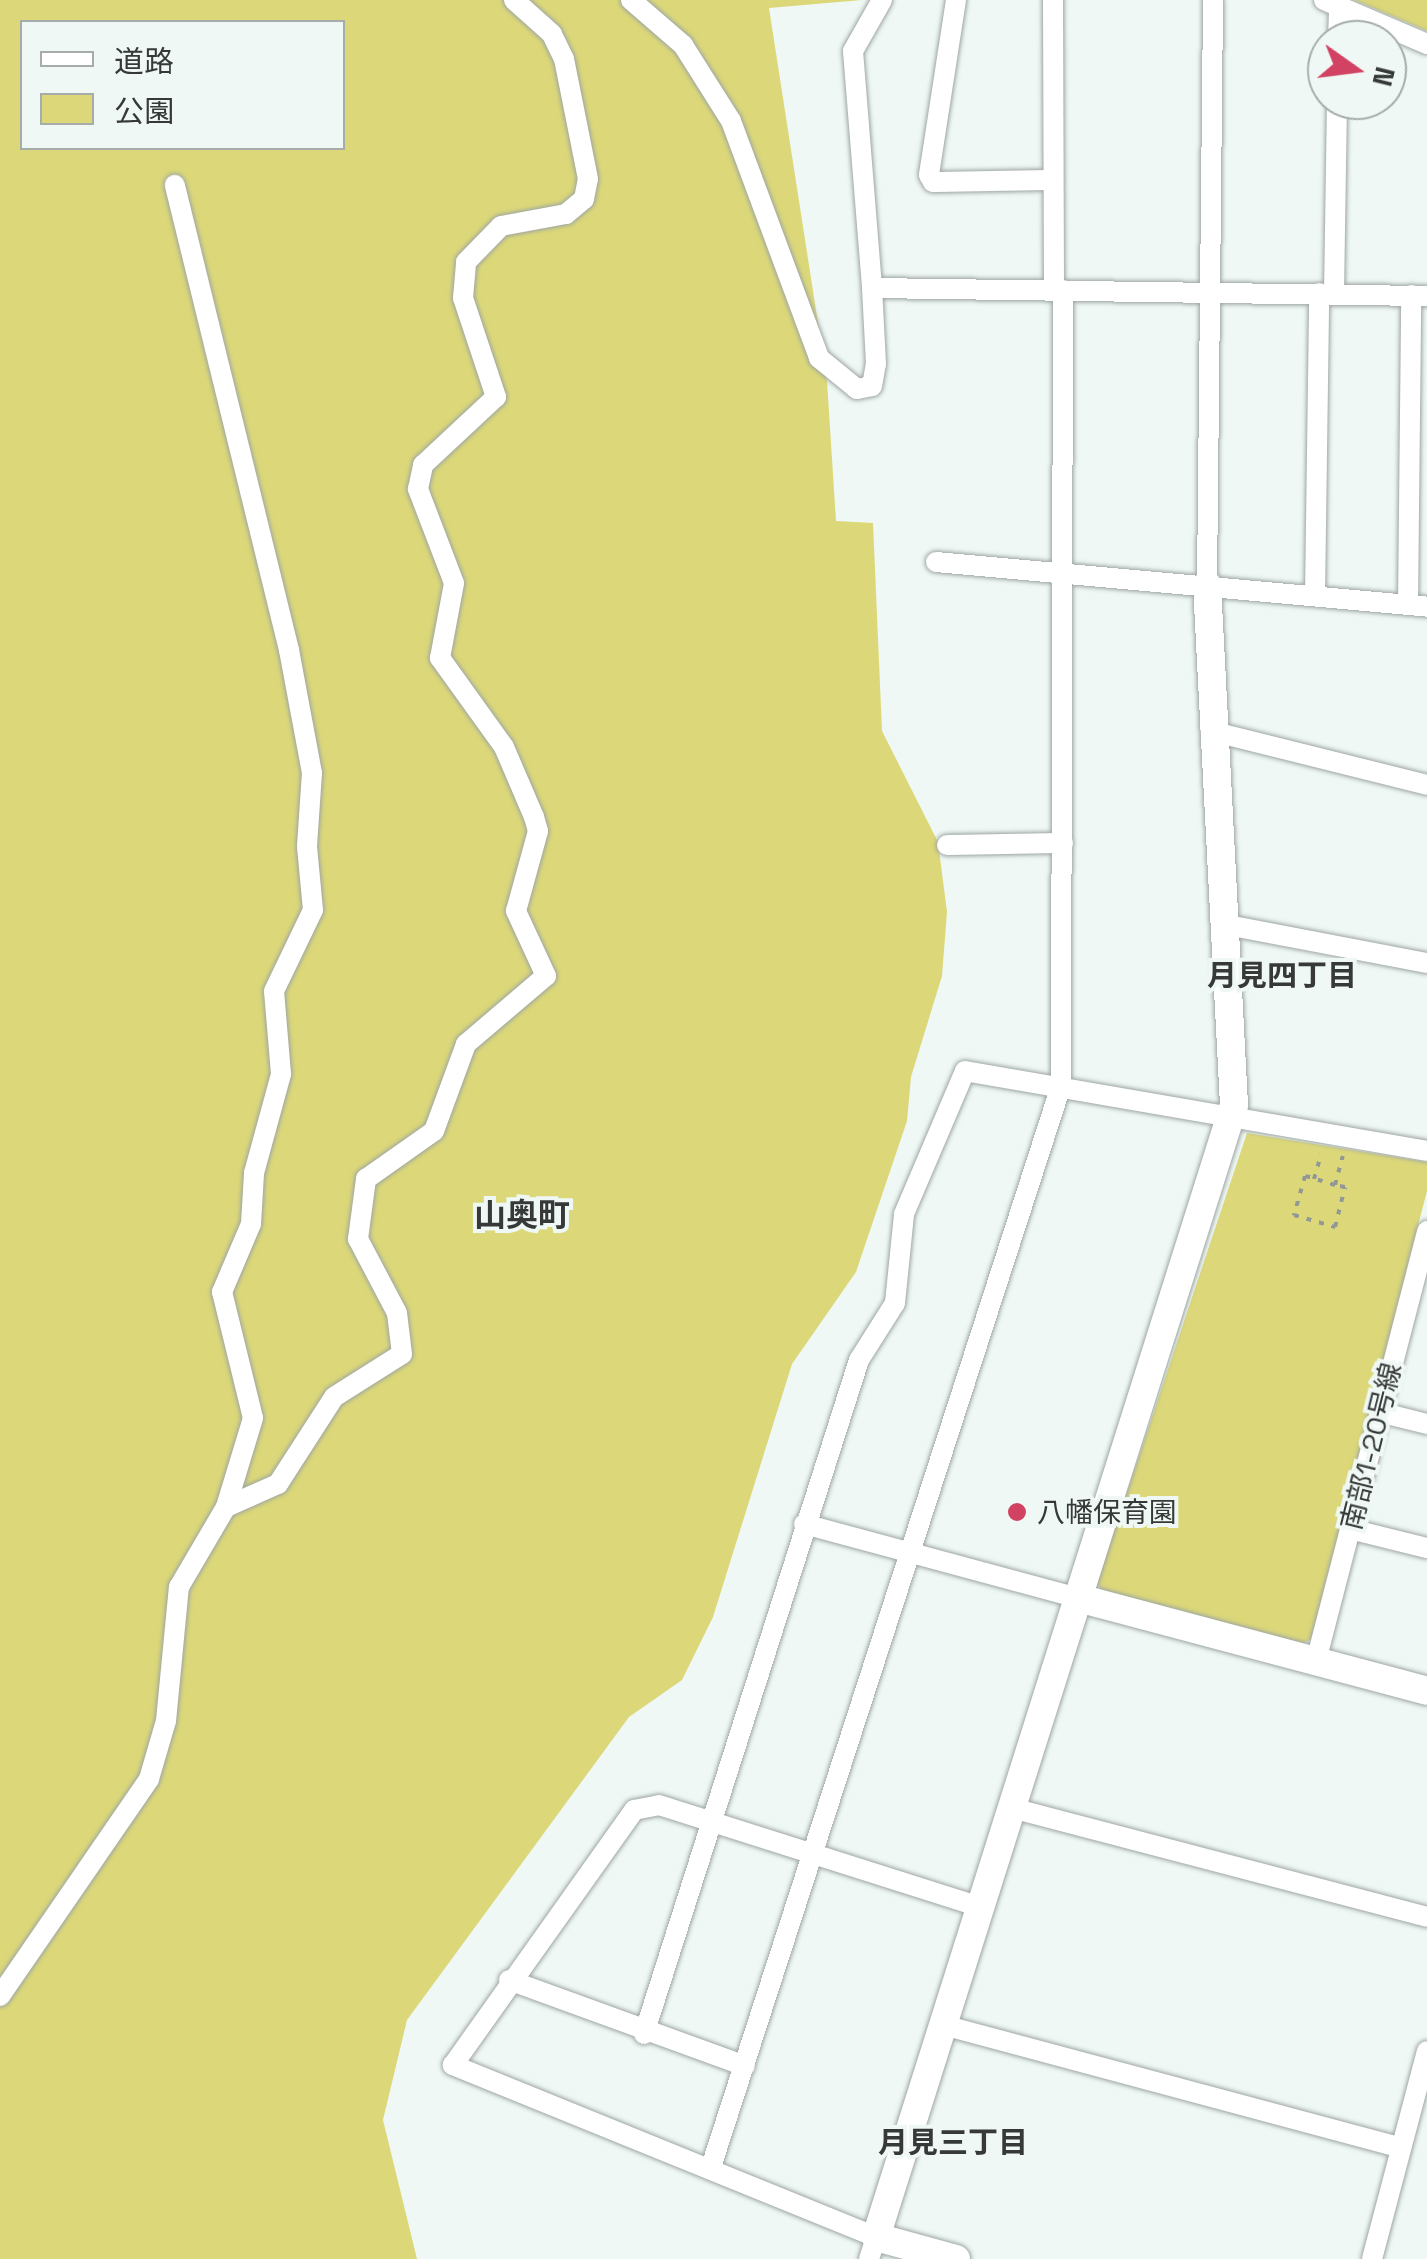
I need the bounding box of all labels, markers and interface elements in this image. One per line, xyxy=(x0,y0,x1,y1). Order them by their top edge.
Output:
legend xyxy=(20,20,345,150)
north arrow xyxy=(1307,20,1407,120)
text: 道路 xyxy=(114,42,174,81)
text: N xyxy=(1364,63,1404,90)
text: 公園 xyxy=(114,92,174,131)
district label: 月見四丁目 xyxy=(1207,958,1357,994)
district label: 山奥町 xyxy=(474,1196,570,1234)
street label: 南部1-20号線 xyxy=(1334,1359,1408,1533)
place label: 八幡保育園 xyxy=(1037,1495,1177,1529)
marker: 八幡保育園 xyxy=(1006,1501,1028,1523)
district label: 月見三丁目 xyxy=(878,2125,1028,2161)

